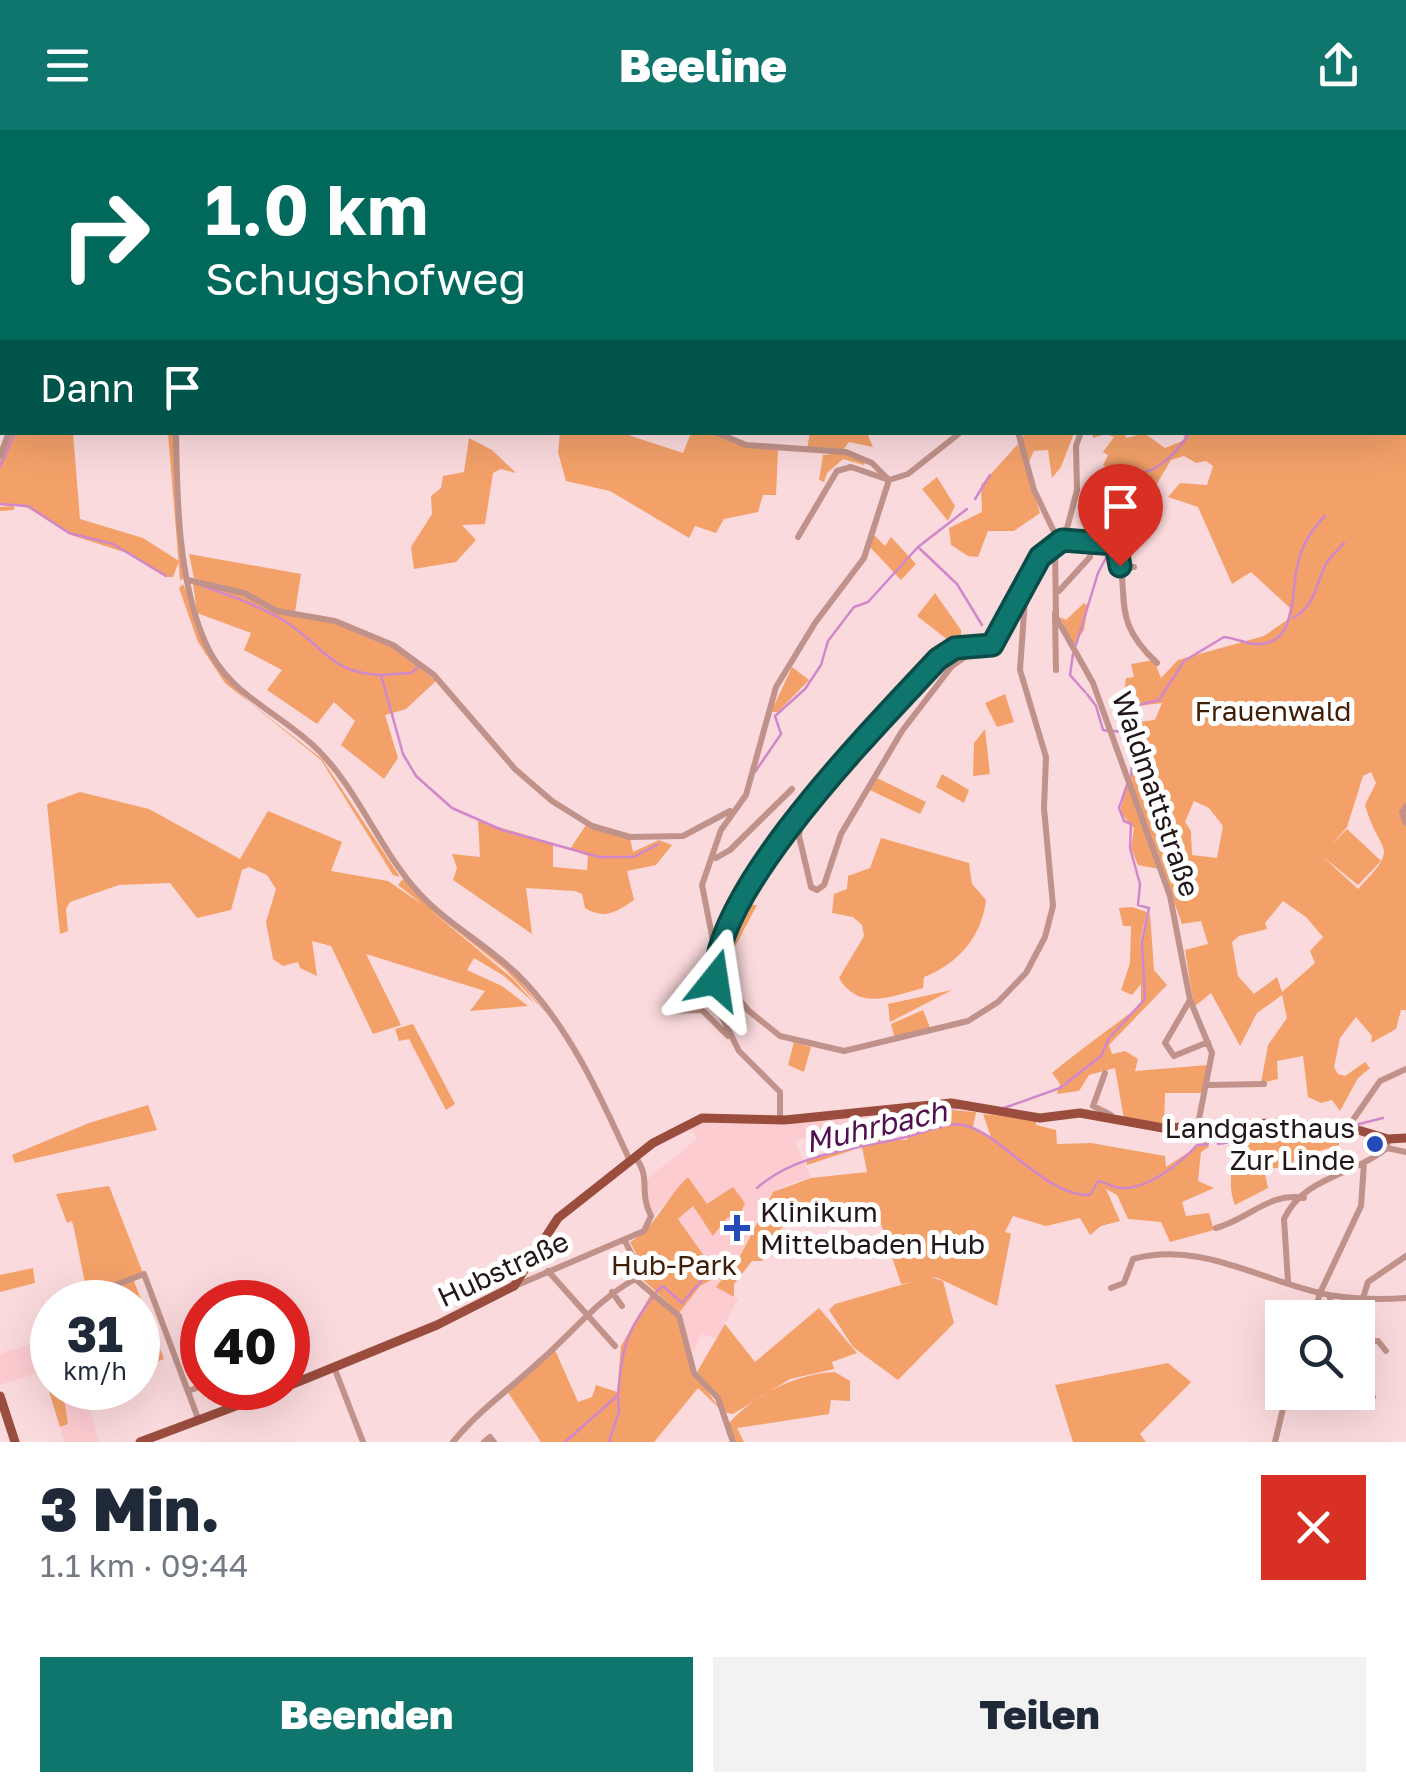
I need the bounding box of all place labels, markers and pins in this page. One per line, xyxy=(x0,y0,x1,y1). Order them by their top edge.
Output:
pin xyxy=(1078,464,1163,567)
place label: Landgasthaus Zur Linde xyxy=(1165,1111,1355,1176)
marker: Landgasthaus Zur Linde xyxy=(1364,1133,1386,1155)
place label: Klinikum Mittelbaden Hub xyxy=(760,1195,985,1260)
marker: Klinikum Mittelbaden Hub xyxy=(724,1215,750,1241)

